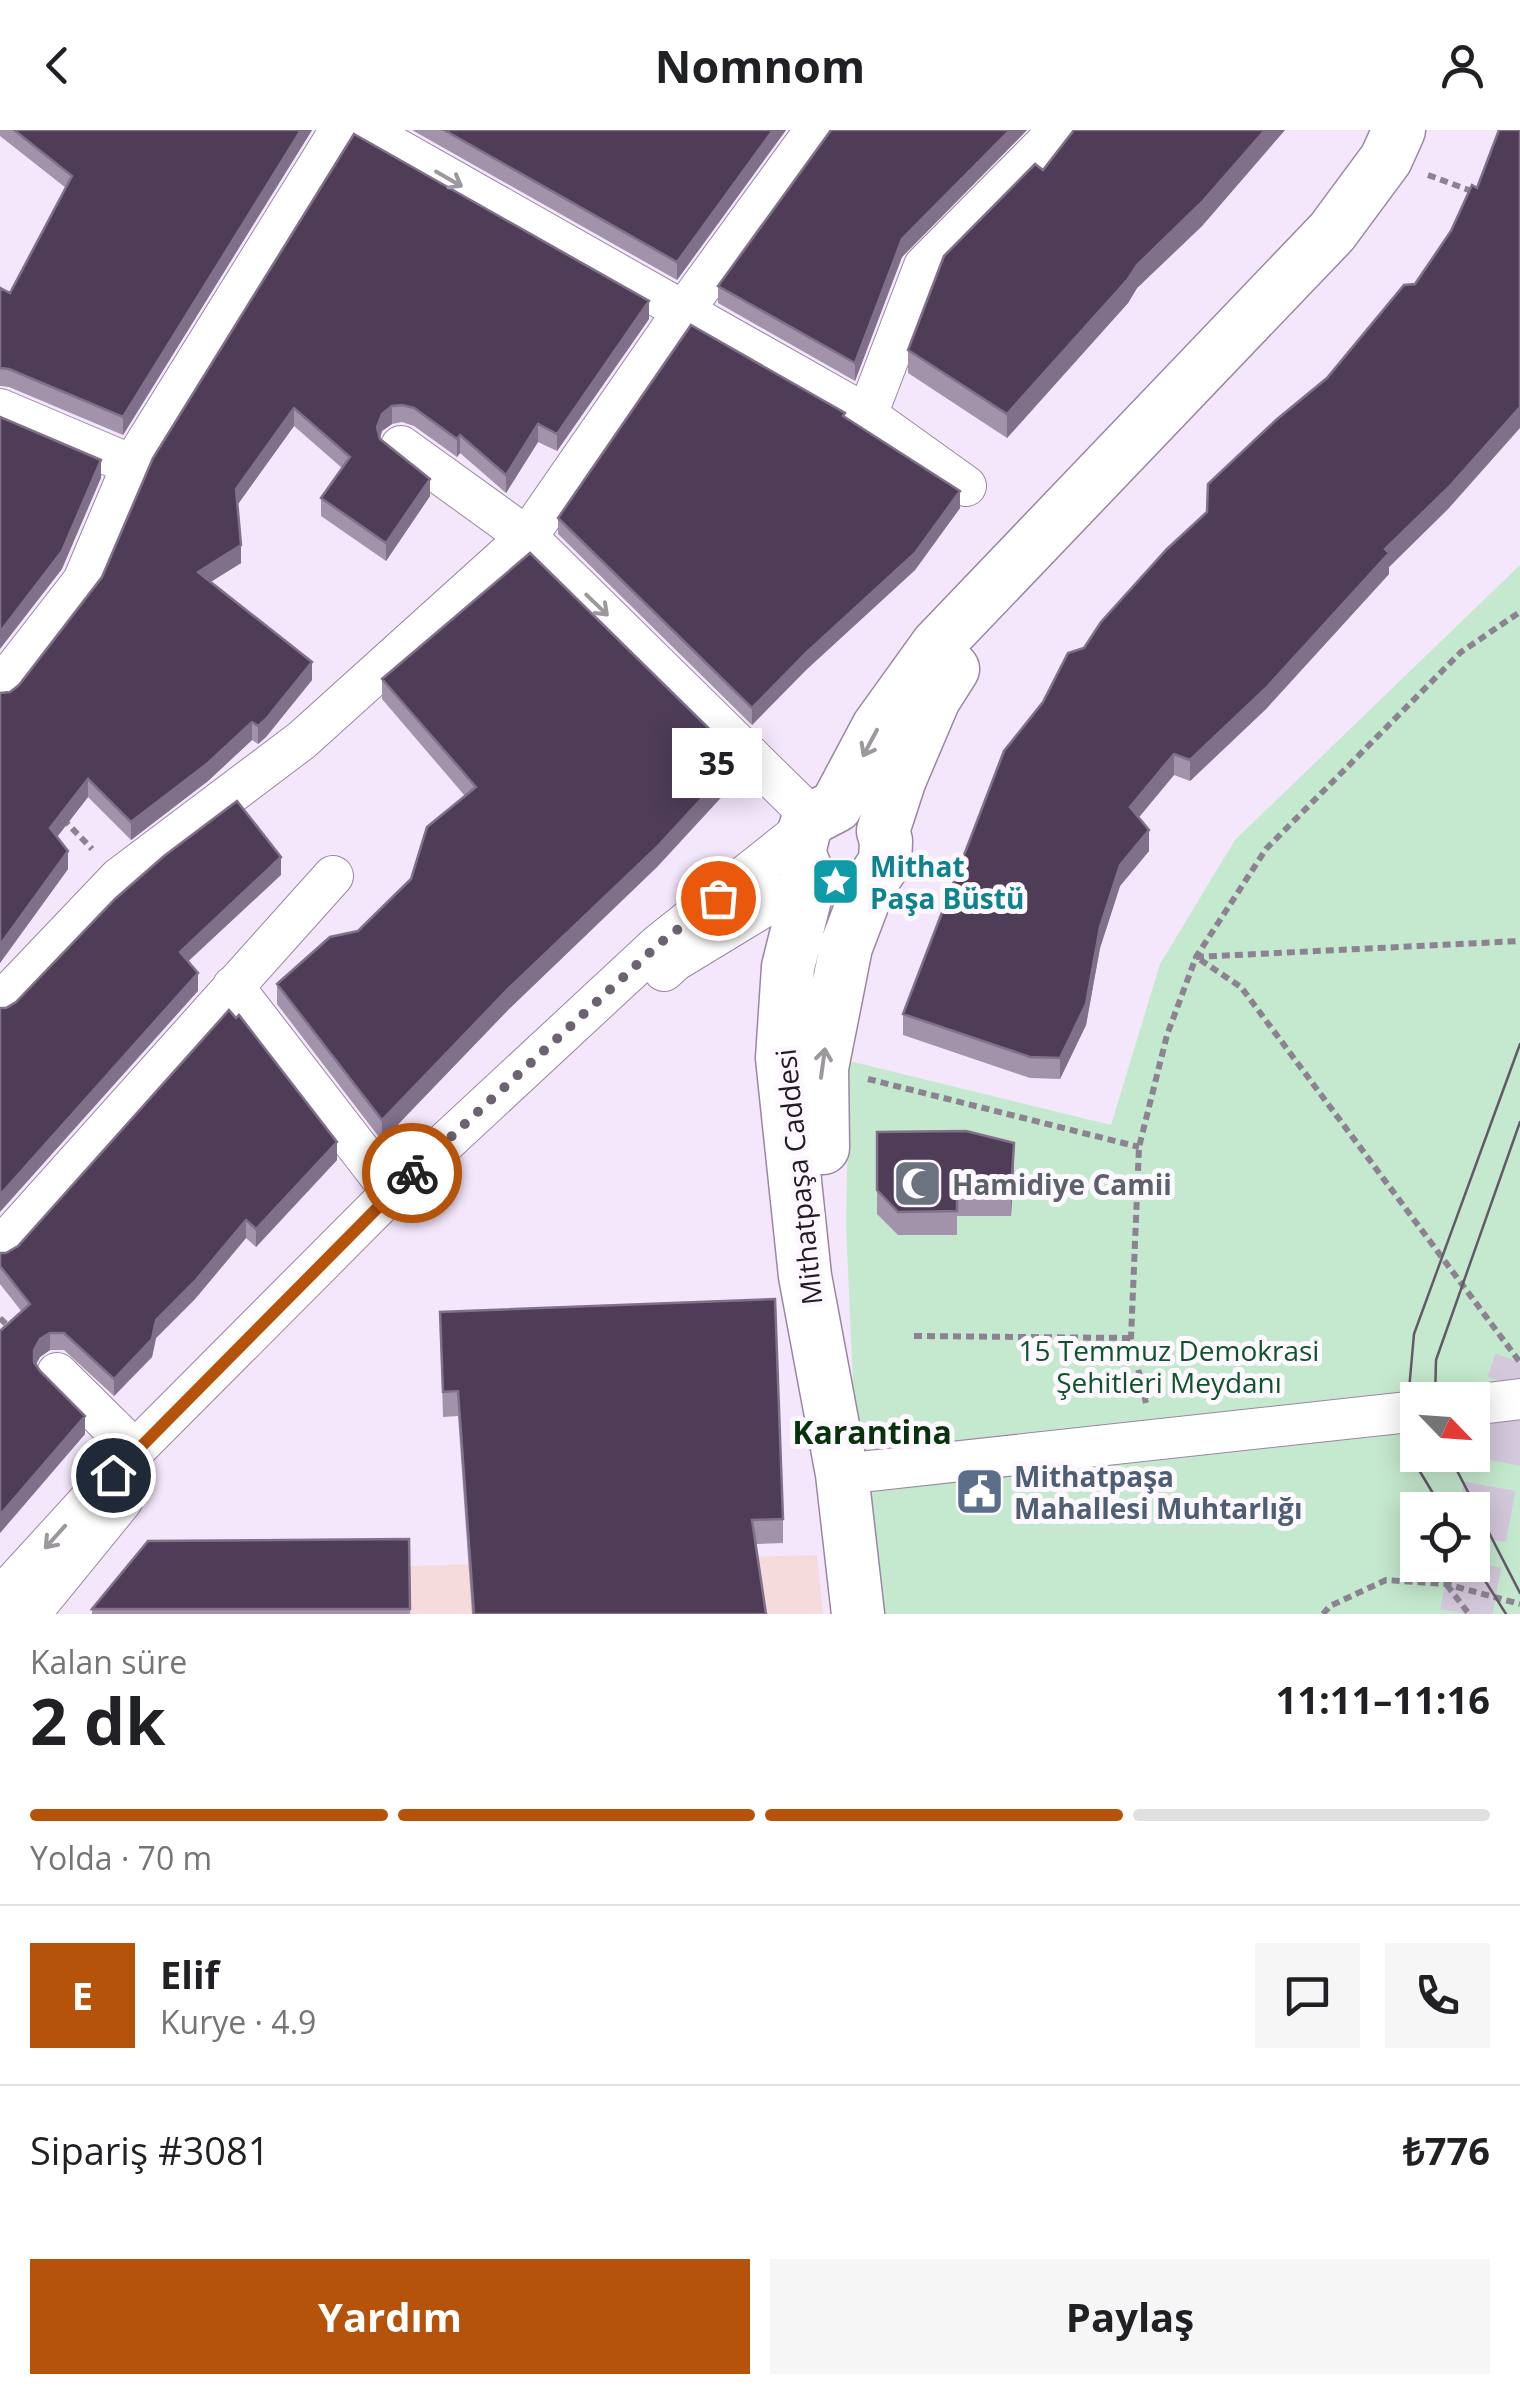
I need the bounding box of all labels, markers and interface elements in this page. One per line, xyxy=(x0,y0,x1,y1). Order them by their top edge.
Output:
text: Nomnom xyxy=(655,35,865,96)
icon: back xyxy=(30,38,85,93)
icon: person xyxy=(1435,38,1490,93)
one-way arrow xyxy=(434,169,463,189)
one-way arrow xyxy=(584,593,609,617)
one-way arrow xyxy=(859,727,879,757)
callout: 35 xyxy=(673,728,763,798)
text: 35 xyxy=(699,741,735,784)
place label: Mithat Paşa Büstü xyxy=(870,847,1024,917)
pin xyxy=(676,856,761,941)
place icon: Mithat Paşa Büstü xyxy=(809,856,861,908)
icon: bag xyxy=(691,871,746,926)
street label: Mithatpaşa Caddesi xyxy=(766,1047,830,1307)
one-way arrow xyxy=(814,1047,833,1080)
courier xyxy=(362,1123,462,1223)
icon: bike xyxy=(385,1146,440,1201)
mosque icon: Hamidiye Camii xyxy=(891,1158,943,1210)
place label: Hamidiye Camii xyxy=(952,1165,1172,1203)
park label: 15 Temmuz Demokrasi Şehitleri Meydanı xyxy=(1019,1331,1319,1401)
north arrow xyxy=(1400,1382,1490,1472)
map controls xyxy=(1400,1382,1490,1582)
district label: Karantina xyxy=(792,1410,952,1453)
pin xyxy=(71,1433,156,1518)
icon: home xyxy=(86,1448,141,1503)
place label: Mithatpaşa Mahallesi Muhtarlığı xyxy=(1014,1457,1302,1527)
public building icon: Mithatpaşa Mahallesi Muhtarlığı xyxy=(953,1466,1005,1518)
button: locate xyxy=(1400,1492,1490,1582)
one-way arrow xyxy=(44,1524,67,1549)
text: Kalan süre xyxy=(30,1640,187,1683)
text: 11:11–11:16 xyxy=(1276,1673,1490,1725)
text: 2 dk xyxy=(30,1676,166,1764)
text: Yolda · 70 m xyxy=(30,1836,212,1879)
button: chat xyxy=(1255,1943,1360,2048)
button: phone xyxy=(1385,1943,1490,2048)
text: Elif xyxy=(160,1948,219,2000)
text: E xyxy=(72,1969,93,2021)
text: Kurye · 4.9 xyxy=(160,2000,316,2043)
text: Sipariş #3081 xyxy=(30,2124,269,2176)
text: ₺776 xyxy=(1403,2124,1490,2176)
button: Yardım xyxy=(30,2259,750,2374)
button: Paylaş xyxy=(770,2259,1490,2374)

